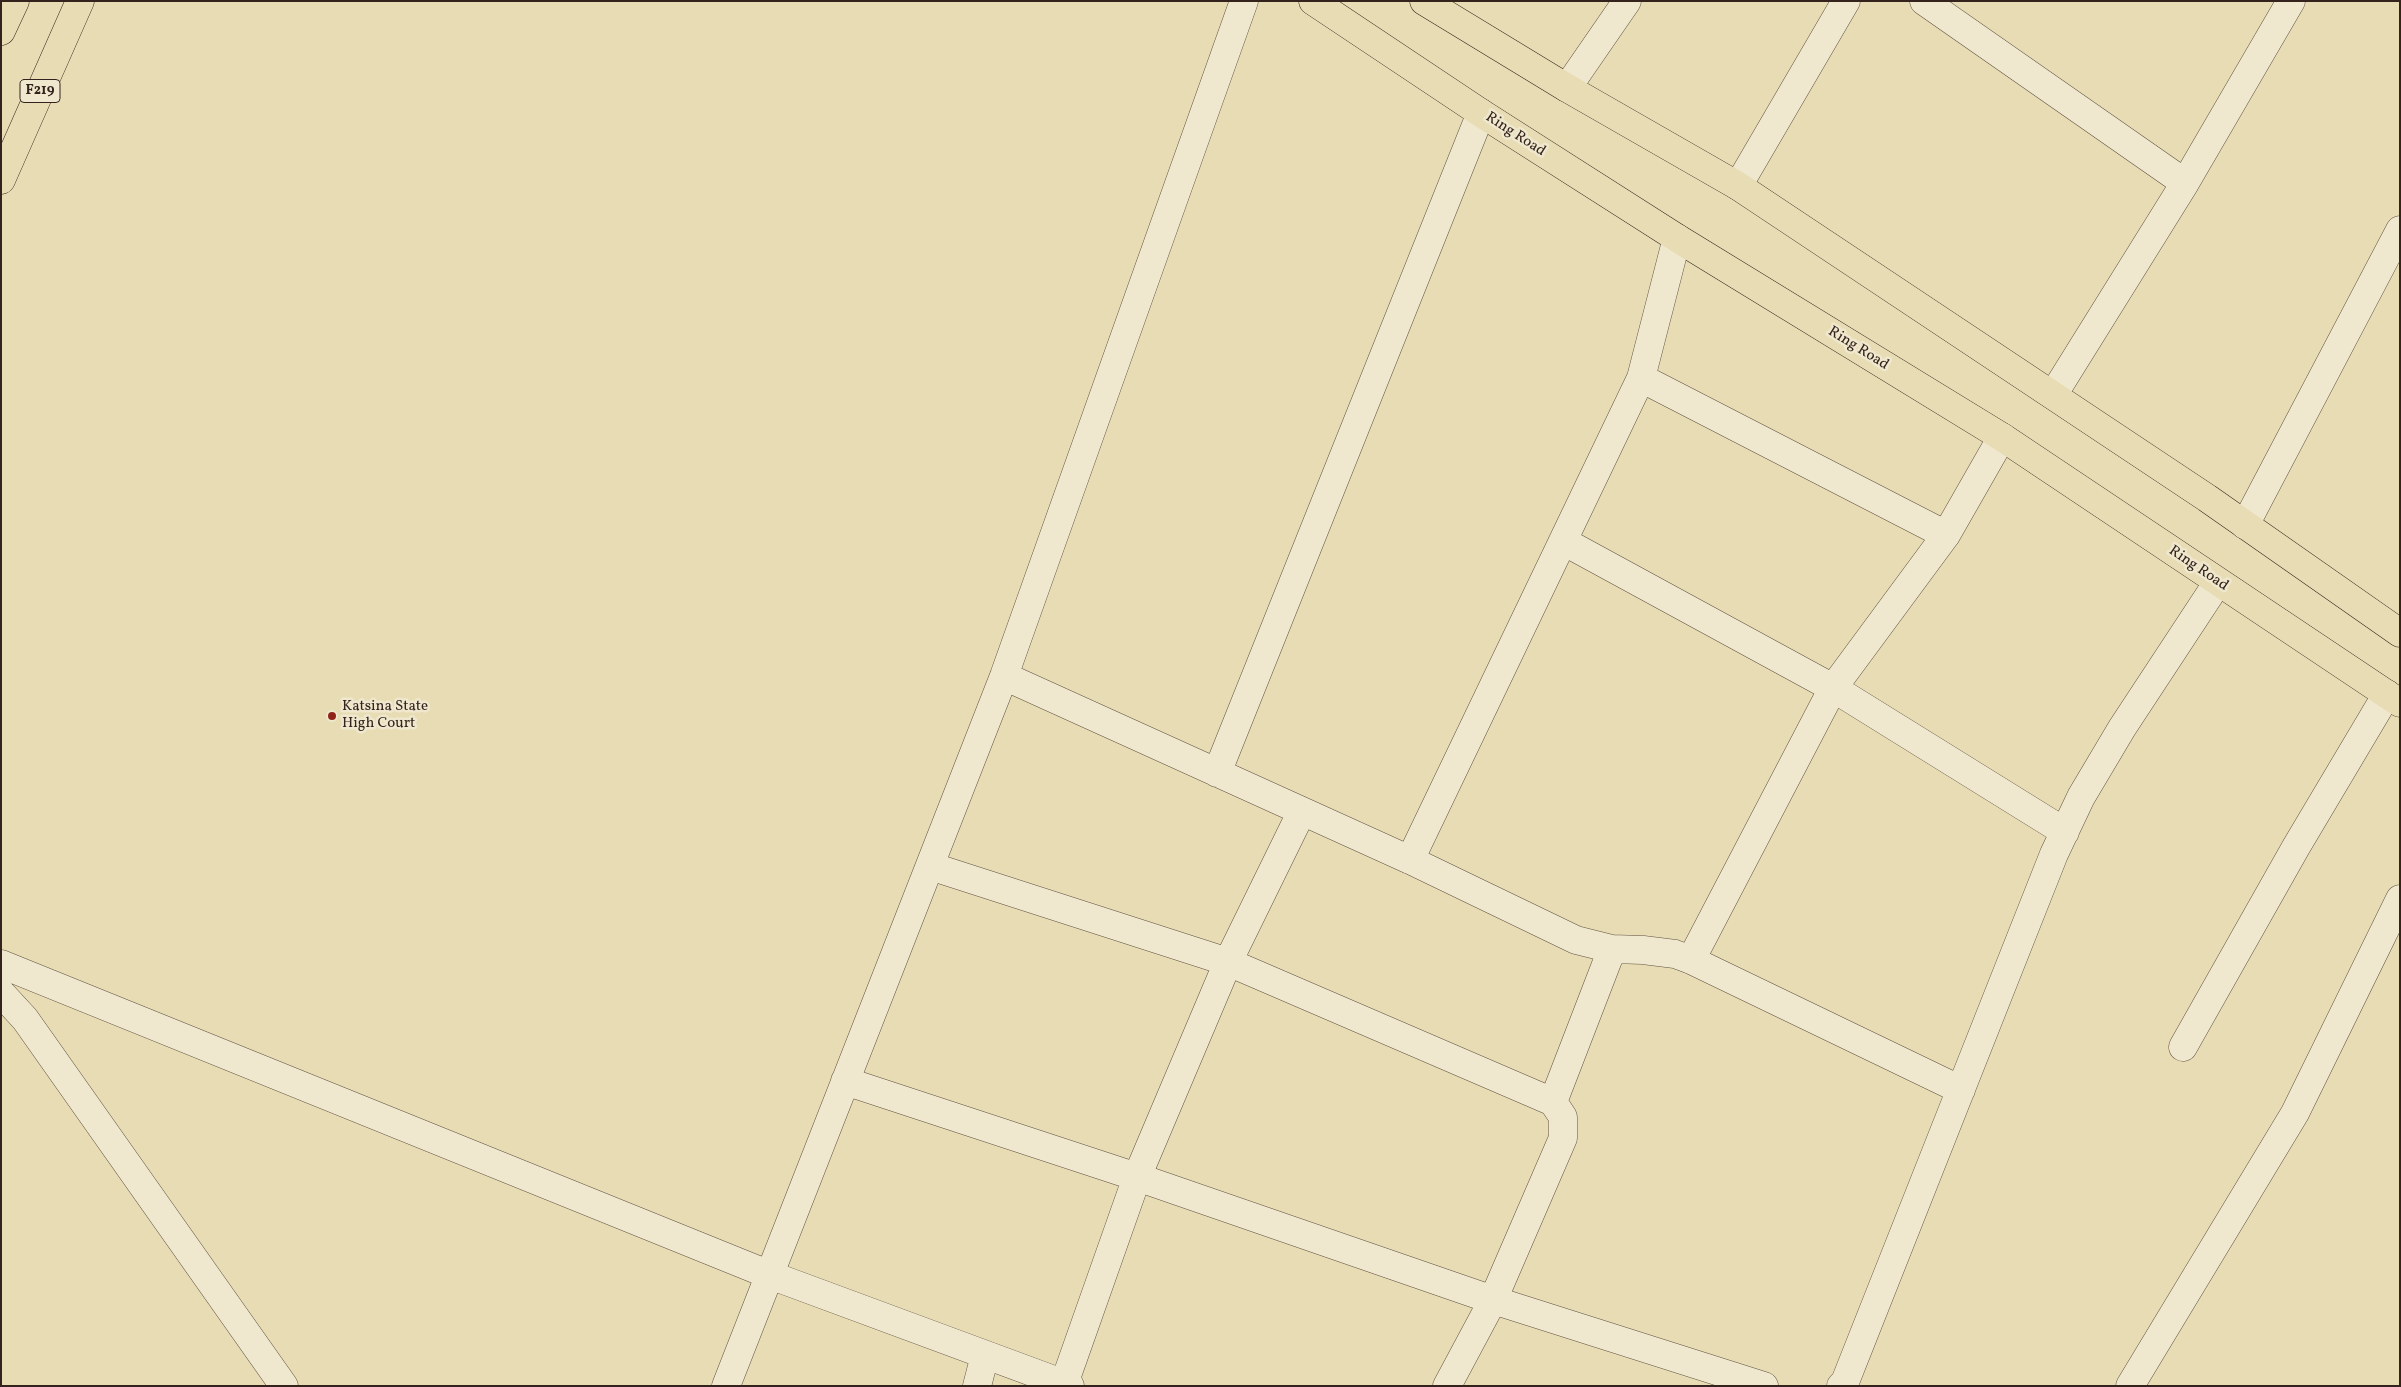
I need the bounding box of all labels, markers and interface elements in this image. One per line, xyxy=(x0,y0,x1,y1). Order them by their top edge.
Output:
road number: F219 xyxy=(20,80,60,102)
street label: Ring Road xyxy=(1481,109,1549,161)
street label: Ring Road xyxy=(1824,323,1892,375)
street label: Ring Road xyxy=(2165,542,2231,596)
place label: Katsina State High Court xyxy=(342,698,428,733)
marker: Katsina State High Court xyxy=(326,710,338,722)

